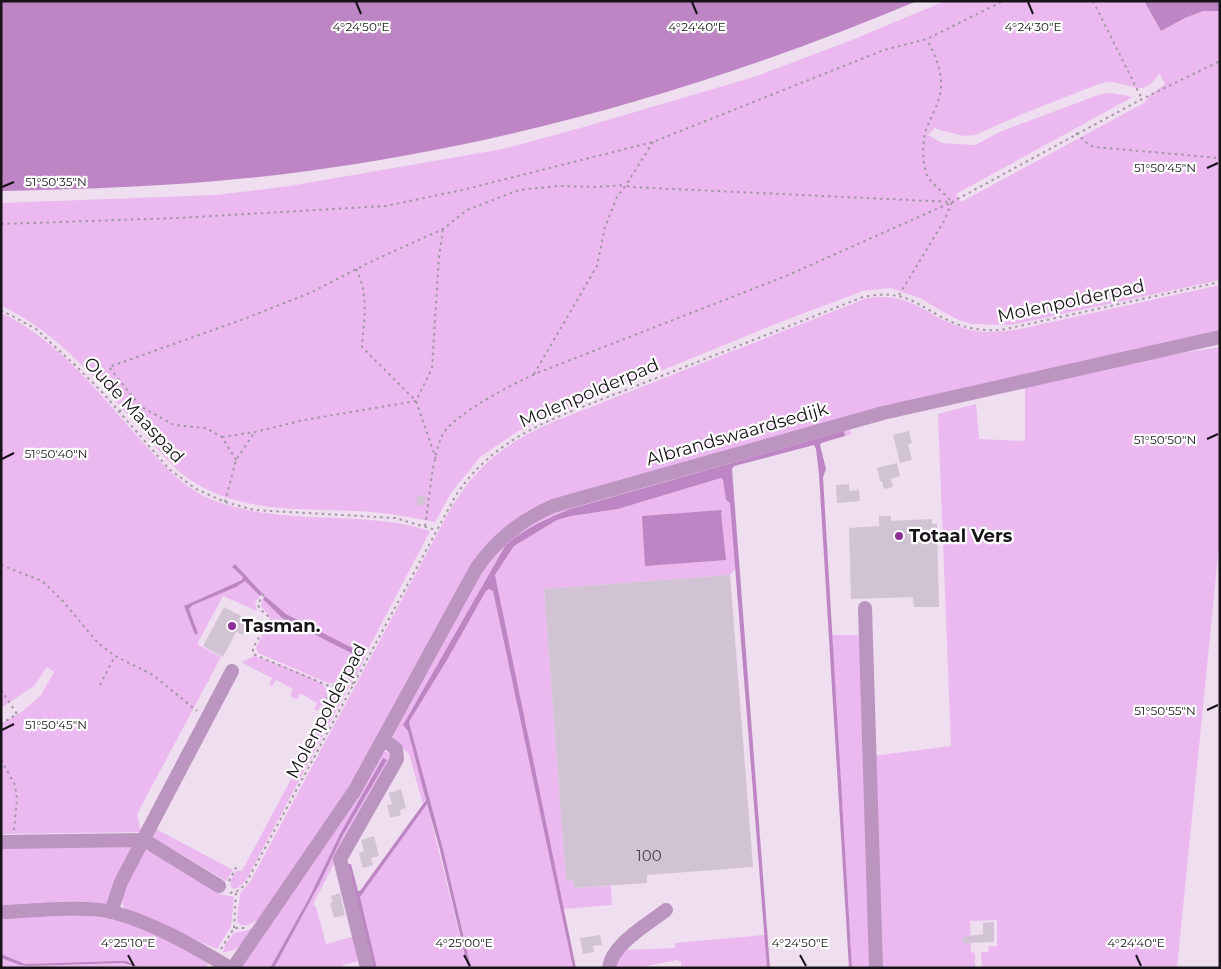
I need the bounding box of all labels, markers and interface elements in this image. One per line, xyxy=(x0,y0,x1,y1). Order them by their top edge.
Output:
text: 4°24'50"E xyxy=(333,19,389,34)
text: 4°24'40"E xyxy=(668,19,726,34)
text: 4°24'30"E xyxy=(1004,19,1062,34)
text: 51°50'45"N xyxy=(1134,160,1196,175)
text: 51°50'35"N xyxy=(25,174,87,189)
street label: Molenpolderpad xyxy=(995,275,1147,327)
street label: Oude Maaspad xyxy=(79,352,189,468)
street label: Molenpolderpad xyxy=(516,354,662,432)
street label: Albrandswaardsedijk xyxy=(643,397,831,471)
text: 51°50'50"N xyxy=(1134,432,1196,447)
text: 51°50'40"N xyxy=(24,446,88,461)
place label: Totaal Vers xyxy=(909,525,1013,547)
marker: Totaal Vers xyxy=(893,530,905,542)
place label: Tasman. xyxy=(242,615,321,637)
marker: Tasman. xyxy=(226,620,238,632)
street label: Molenpolderpad xyxy=(281,640,371,782)
text: 51°50'55"N xyxy=(1134,703,1196,718)
text: 51°50'45"N xyxy=(25,717,87,732)
house number: 100 xyxy=(636,846,662,865)
text: 4°25'10"E xyxy=(101,935,155,950)
text: 4°25'00"E xyxy=(435,935,493,950)
text: 4°24'50"E xyxy=(772,935,828,950)
text: 4°24'40"E xyxy=(1107,935,1165,950)

